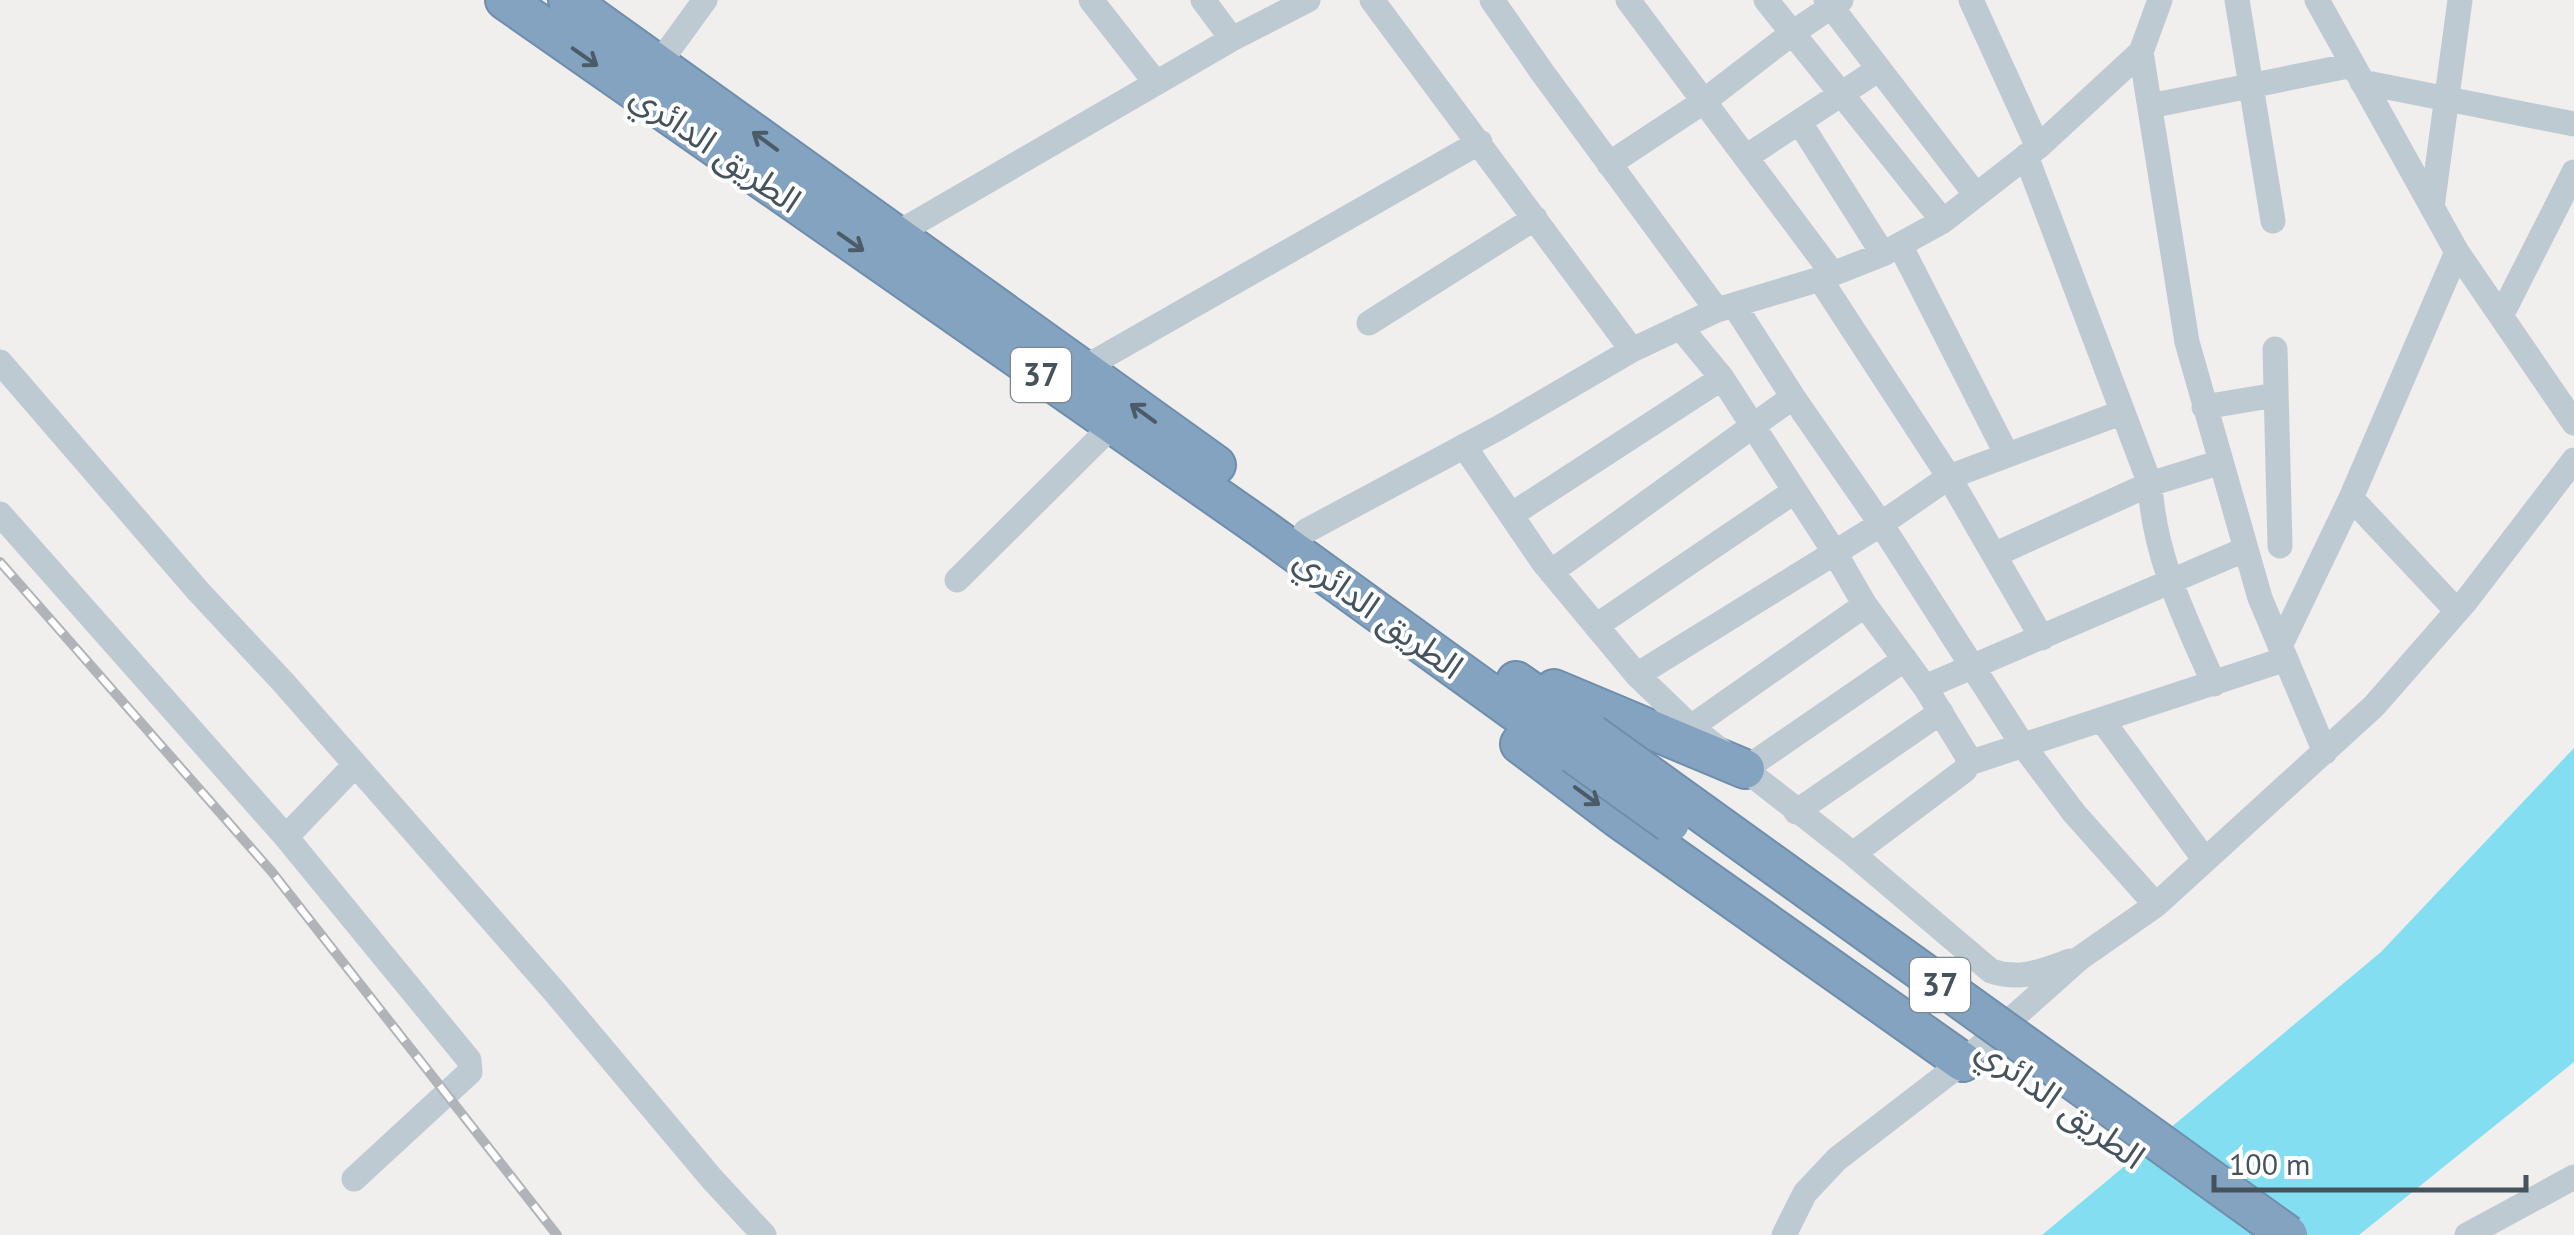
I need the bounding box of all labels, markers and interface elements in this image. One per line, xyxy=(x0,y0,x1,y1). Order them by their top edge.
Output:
one-way arrow xyxy=(570,46,598,67)
street label: الطريق الدائري xyxy=(620,72,811,227)
one-way arrow xyxy=(752,131,779,152)
one-way arrow xyxy=(837,231,865,252)
road number: 37 xyxy=(1011,348,1071,402)
one-way arrow xyxy=(1129,402,1157,423)
street label: الطريق الدائري xyxy=(1283,536,1473,693)
one-way arrow xyxy=(1573,786,1600,807)
road number: 37 xyxy=(1910,958,1970,1012)
street label: الطريق الدائري xyxy=(1965,1026,2155,1183)
scale bar xyxy=(2214,1130,2526,1192)
text: 100 m xyxy=(2229,1144,2310,1183)

